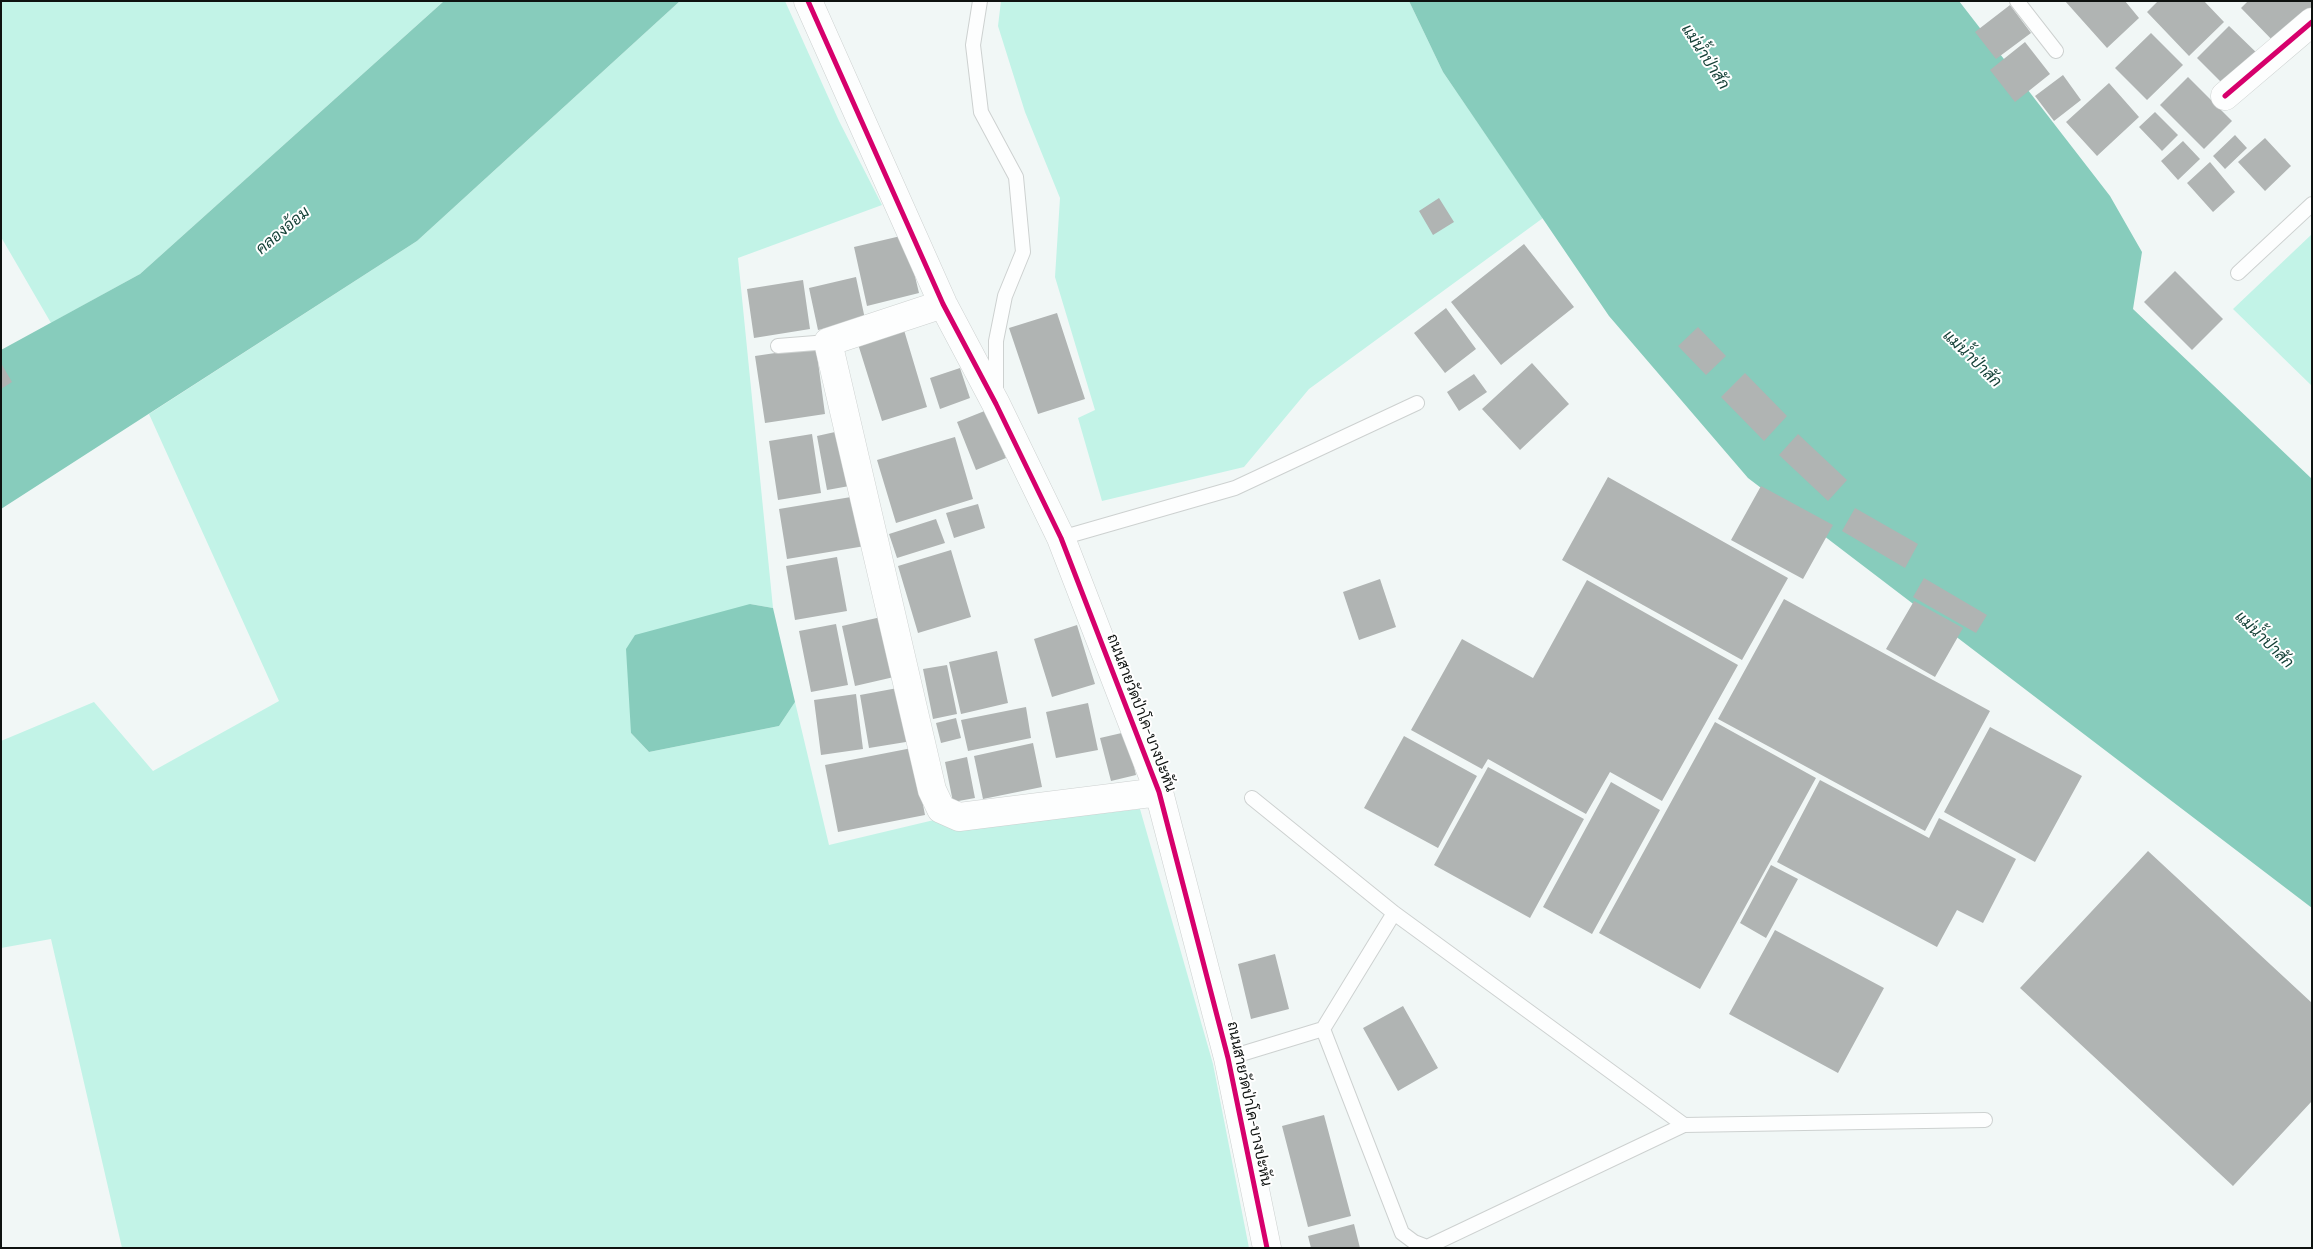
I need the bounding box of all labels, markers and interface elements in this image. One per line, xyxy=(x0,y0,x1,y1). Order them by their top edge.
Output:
water label: แม่น้ำป่าสัก xyxy=(1677,21,1733,93)
water label: คลองอ้อม xyxy=(252,203,314,259)
water label: แม่น้ำป่าสัก xyxy=(1939,326,2005,392)
water label: แม่น้ำป่าสัก xyxy=(2231,607,2297,673)
street label: ถนนสายวัดป่าโค-บางปะหัน xyxy=(1103,631,1179,795)
street label: ถนนสายวัดป่าโค-บางปะหัน xyxy=(1223,1020,1275,1188)

